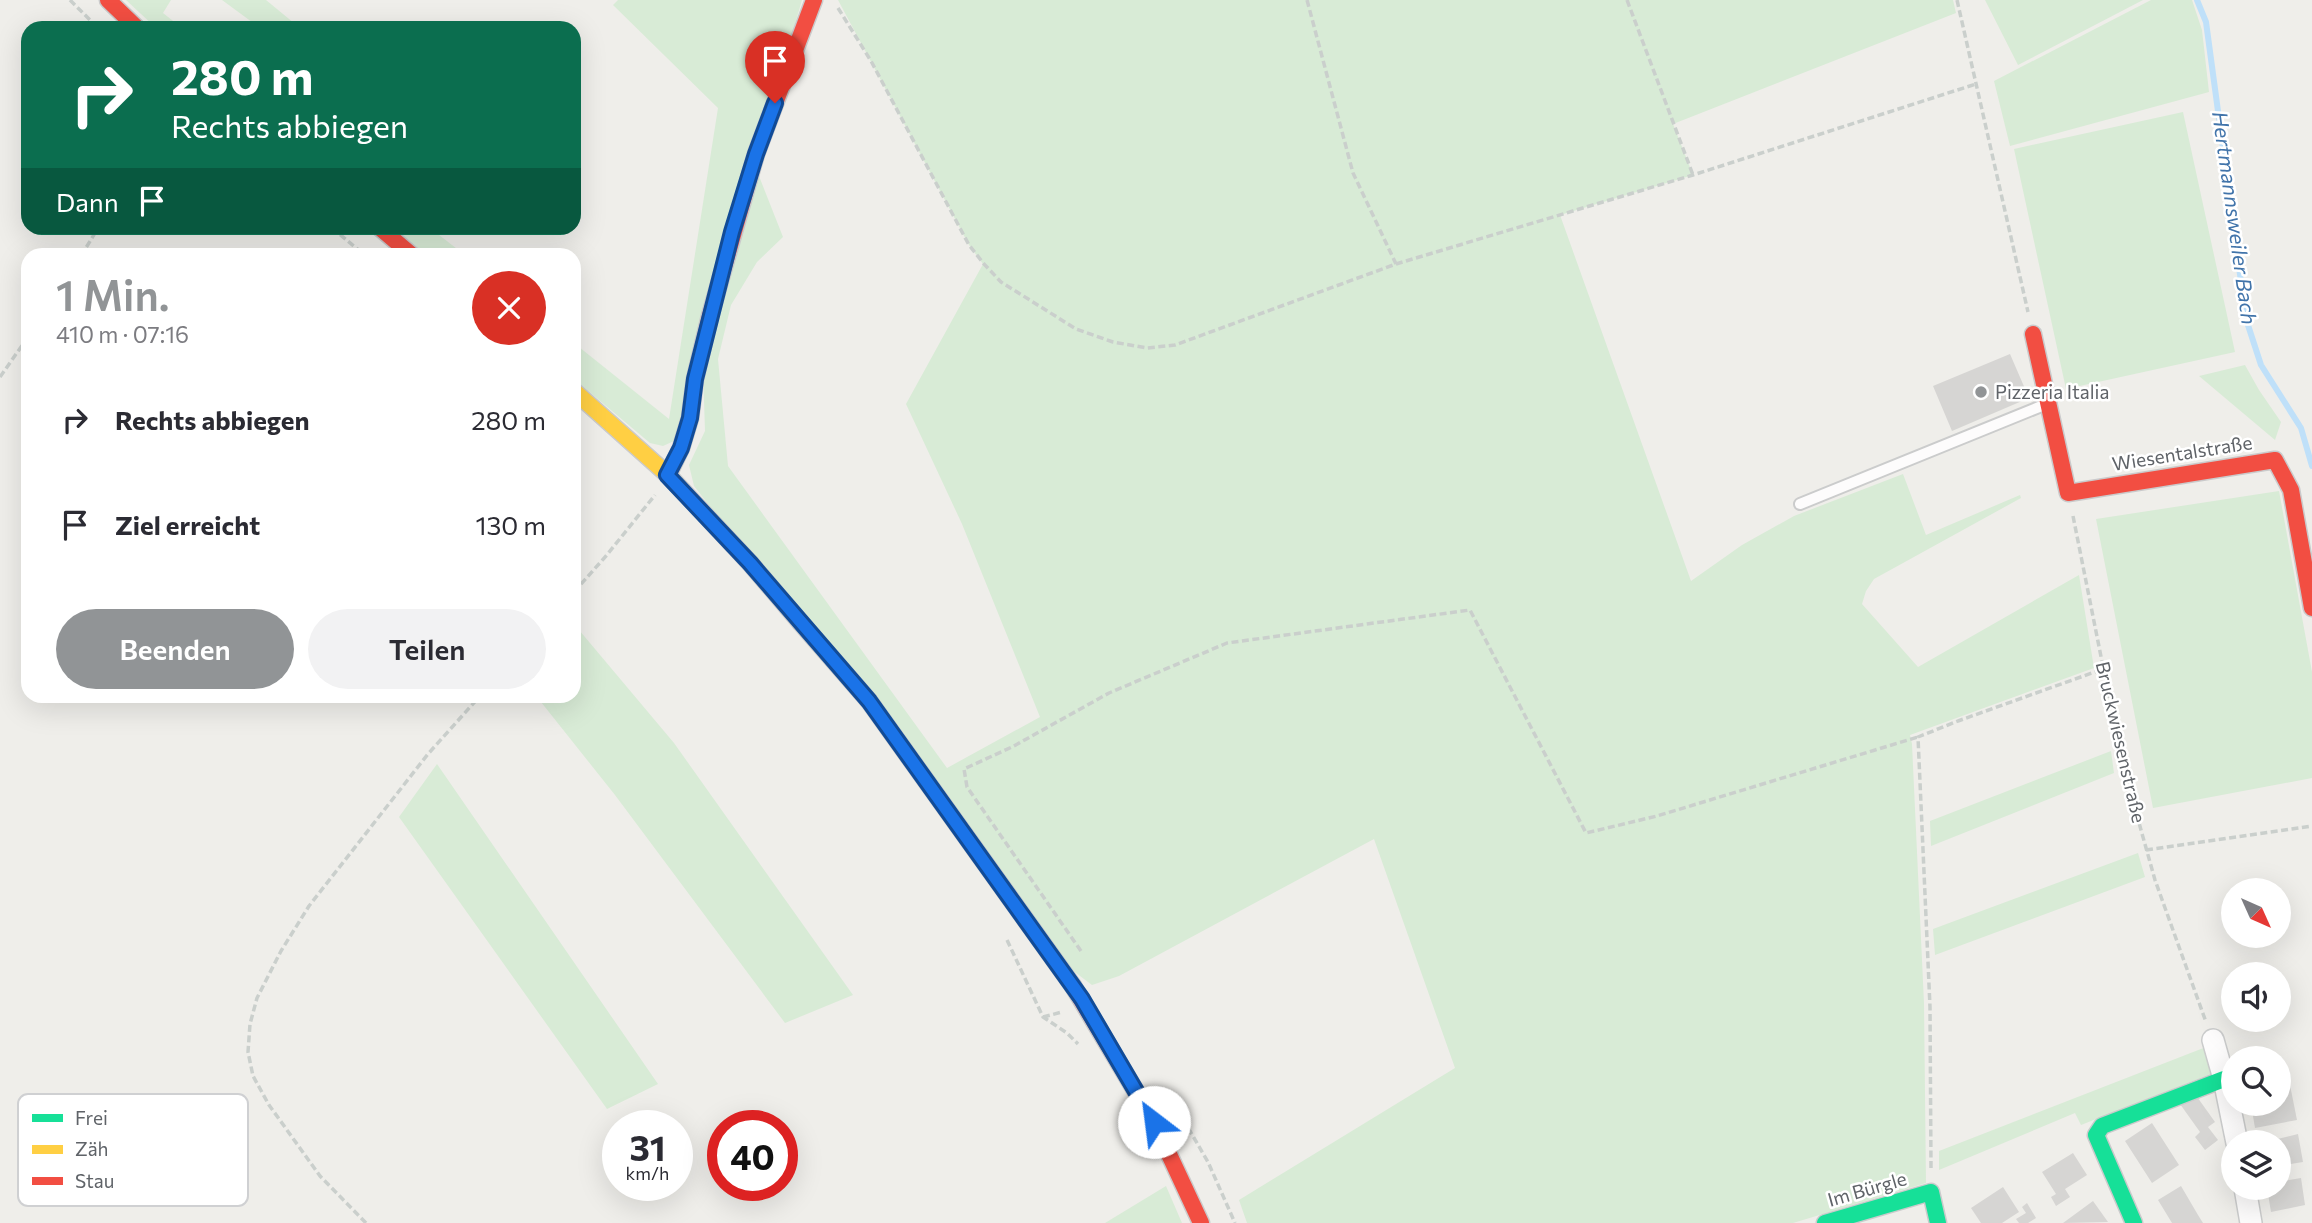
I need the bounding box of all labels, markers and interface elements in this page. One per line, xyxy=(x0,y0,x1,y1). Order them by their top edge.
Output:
pin xyxy=(745,31,805,103)
icon: arrive xyxy=(756,42,794,80)
text: 280 m xyxy=(171,45,314,105)
icon: right xyxy=(56,49,147,140)
text: Rechts abbiegen xyxy=(171,105,408,145)
water label: Hertmannsweiler Bach xyxy=(2208,110,2263,326)
icon: arrive xyxy=(133,182,171,220)
text: Dann xyxy=(56,186,119,217)
text: 1 Min. xyxy=(56,268,169,320)
button: close xyxy=(472,271,546,345)
text: 410 m · 07:16 xyxy=(56,320,189,348)
place label: Pizzeria Italia xyxy=(1995,380,2109,403)
marker: Pizzeria Italia xyxy=(1973,384,1989,400)
icon: right xyxy=(56,401,94,439)
text: Rechts abbiegen xyxy=(115,404,310,435)
text: 280 m xyxy=(471,404,546,435)
street label: Wiesentalstraße xyxy=(2110,430,2254,475)
icon: arrive xyxy=(56,506,94,544)
text: Ziel erreicht xyxy=(115,509,260,540)
text: 130 m xyxy=(475,509,546,540)
button: Beenden xyxy=(56,609,294,689)
button: Teilen xyxy=(308,609,546,689)
street label: Bruckwiesenstraße xyxy=(2092,659,2151,825)
north arrow xyxy=(2221,878,2291,948)
map controls xyxy=(2221,878,2291,1200)
button: sound xyxy=(2221,962,2291,1032)
button: search xyxy=(2221,1046,2291,1116)
position arrow xyxy=(1117,1085,1191,1159)
legend xyxy=(18,1094,248,1206)
text: Frei xyxy=(75,1106,108,1129)
speed limit sign: 40 xyxy=(707,1110,798,1201)
text: 31 xyxy=(629,1125,666,1168)
button: layers xyxy=(2221,1130,2291,1200)
text: Zäh xyxy=(75,1137,109,1160)
text: km/h xyxy=(626,1162,669,1184)
street label: Im Bürgle xyxy=(1825,1166,1909,1211)
text: Stau xyxy=(75,1169,114,1192)

